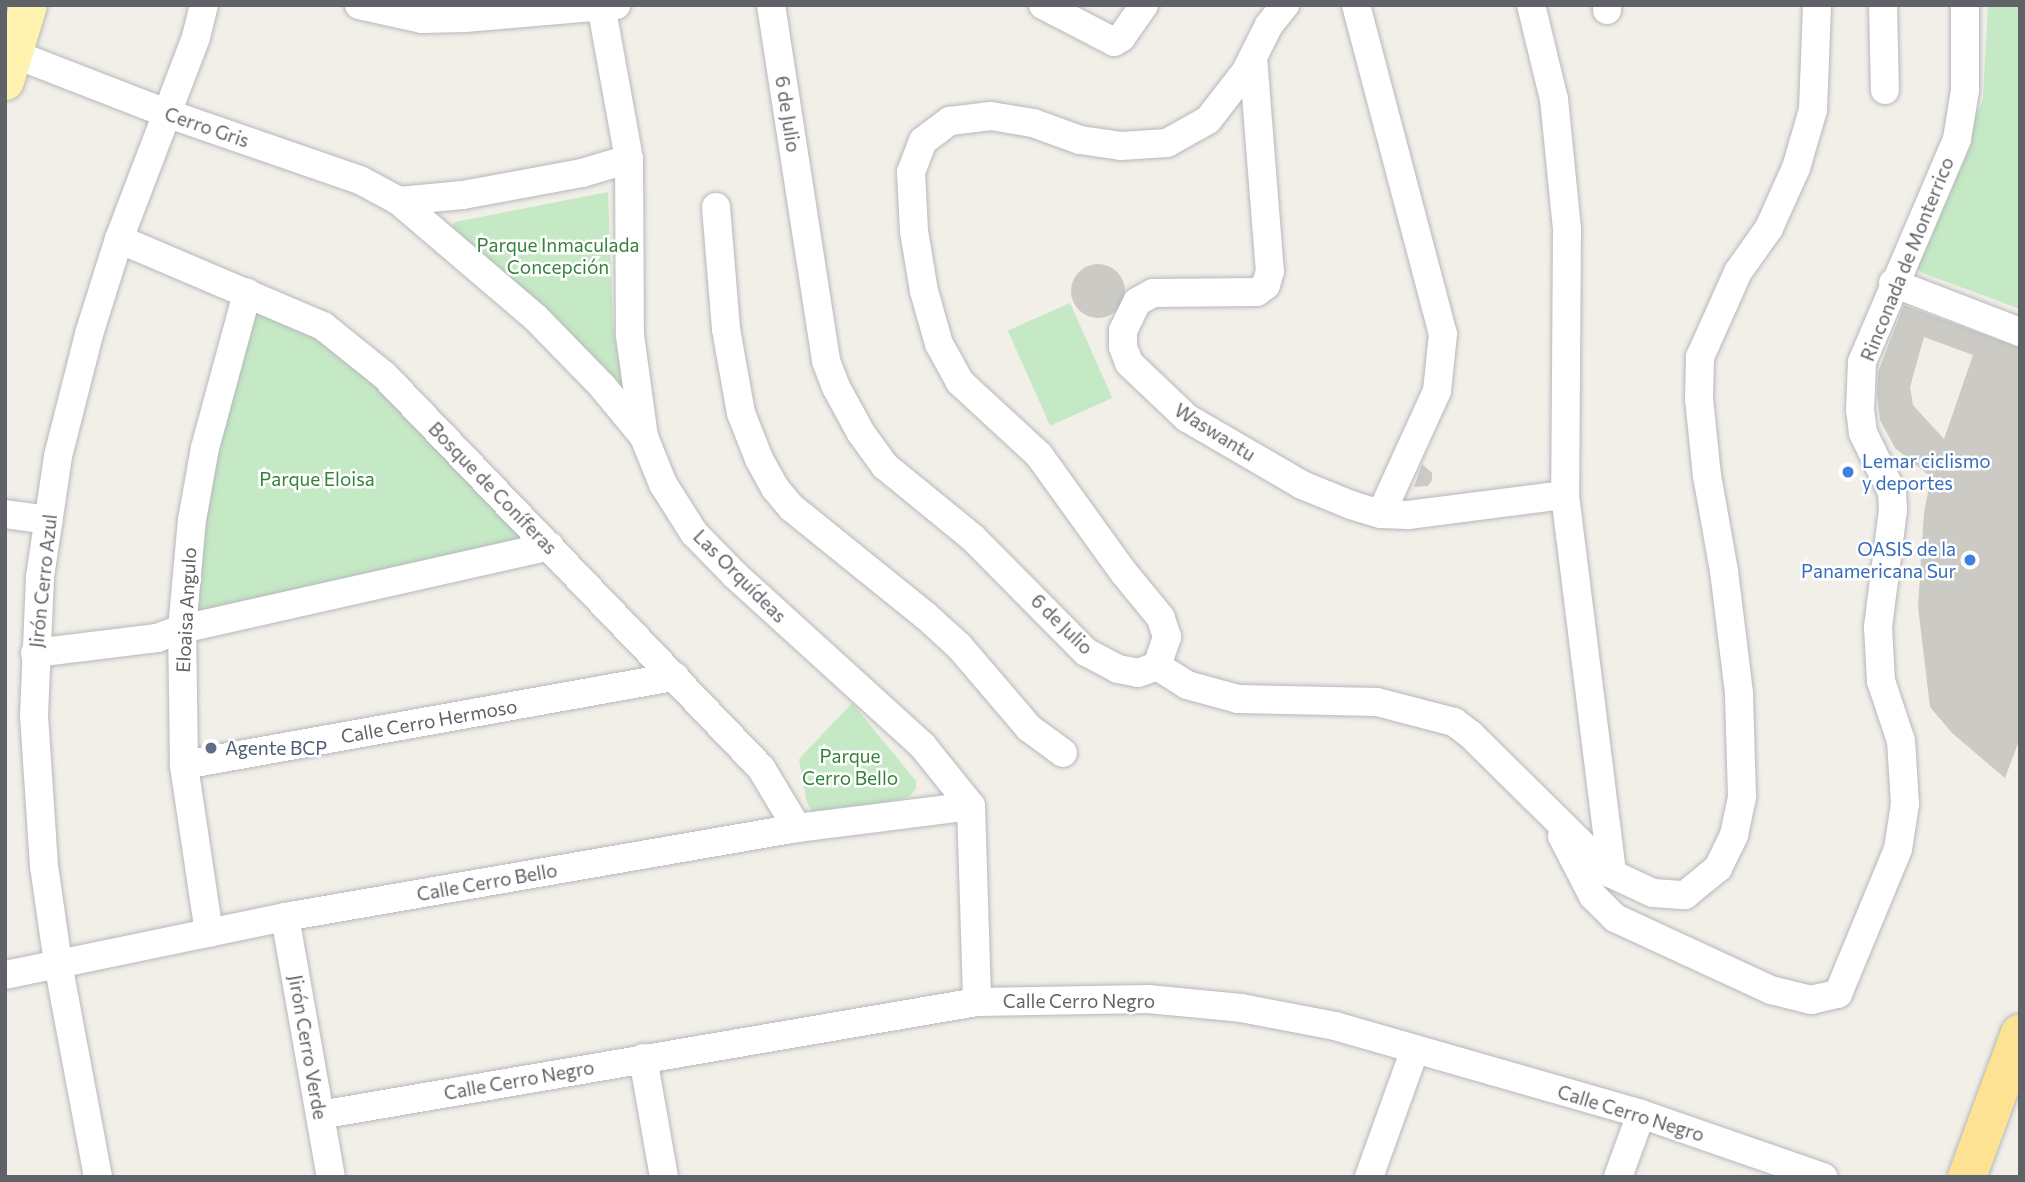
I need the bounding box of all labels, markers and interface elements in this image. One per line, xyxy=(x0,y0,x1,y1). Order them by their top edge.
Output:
street label: 6 de Julio xyxy=(771,74,805,154)
street label: Cerro Gris xyxy=(162,102,252,152)
street label: Rinconada de Monterrico xyxy=(1856,154,1958,364)
park label: Parque Inmaculada Concepción xyxy=(477,234,639,278)
street label: Waswantu xyxy=(1170,398,1260,466)
street label: Bosque de Coníferas xyxy=(424,417,562,559)
place label: Lemar ciclismo y deportes xyxy=(1862,450,1991,494)
marker: Lemar ciclismo y deportes xyxy=(1840,464,1856,480)
park label: Parque Eloisa xyxy=(259,468,375,490)
street label: Jirón Cerro Azul xyxy=(25,513,61,649)
street label: Las Orquídeas xyxy=(689,525,791,627)
place label: OASIS de la Panamericana Sur xyxy=(1801,538,1956,582)
street label: Eloaisa Angulo xyxy=(171,547,201,673)
marker: OASIS de la Panamericana Sur xyxy=(1962,552,1978,568)
street label: 6 de Julio xyxy=(1026,589,1098,659)
street label: Calle Cerro Hermoso xyxy=(339,694,519,748)
place label: Agente BCP xyxy=(225,737,327,759)
marker: Agente BCP xyxy=(203,740,219,756)
park label: Parque Cerro Bello xyxy=(802,745,898,789)
street label: Calle Cerro Bello xyxy=(415,858,559,906)
street label: Jirón Cerro Verde xyxy=(284,973,332,1121)
street label: Calle Cerro Negro xyxy=(1003,990,1155,1012)
street label: Calle Cerro Negro xyxy=(442,1056,596,1104)
street label: Calle Cerro Negro xyxy=(1555,1080,1707,1146)

